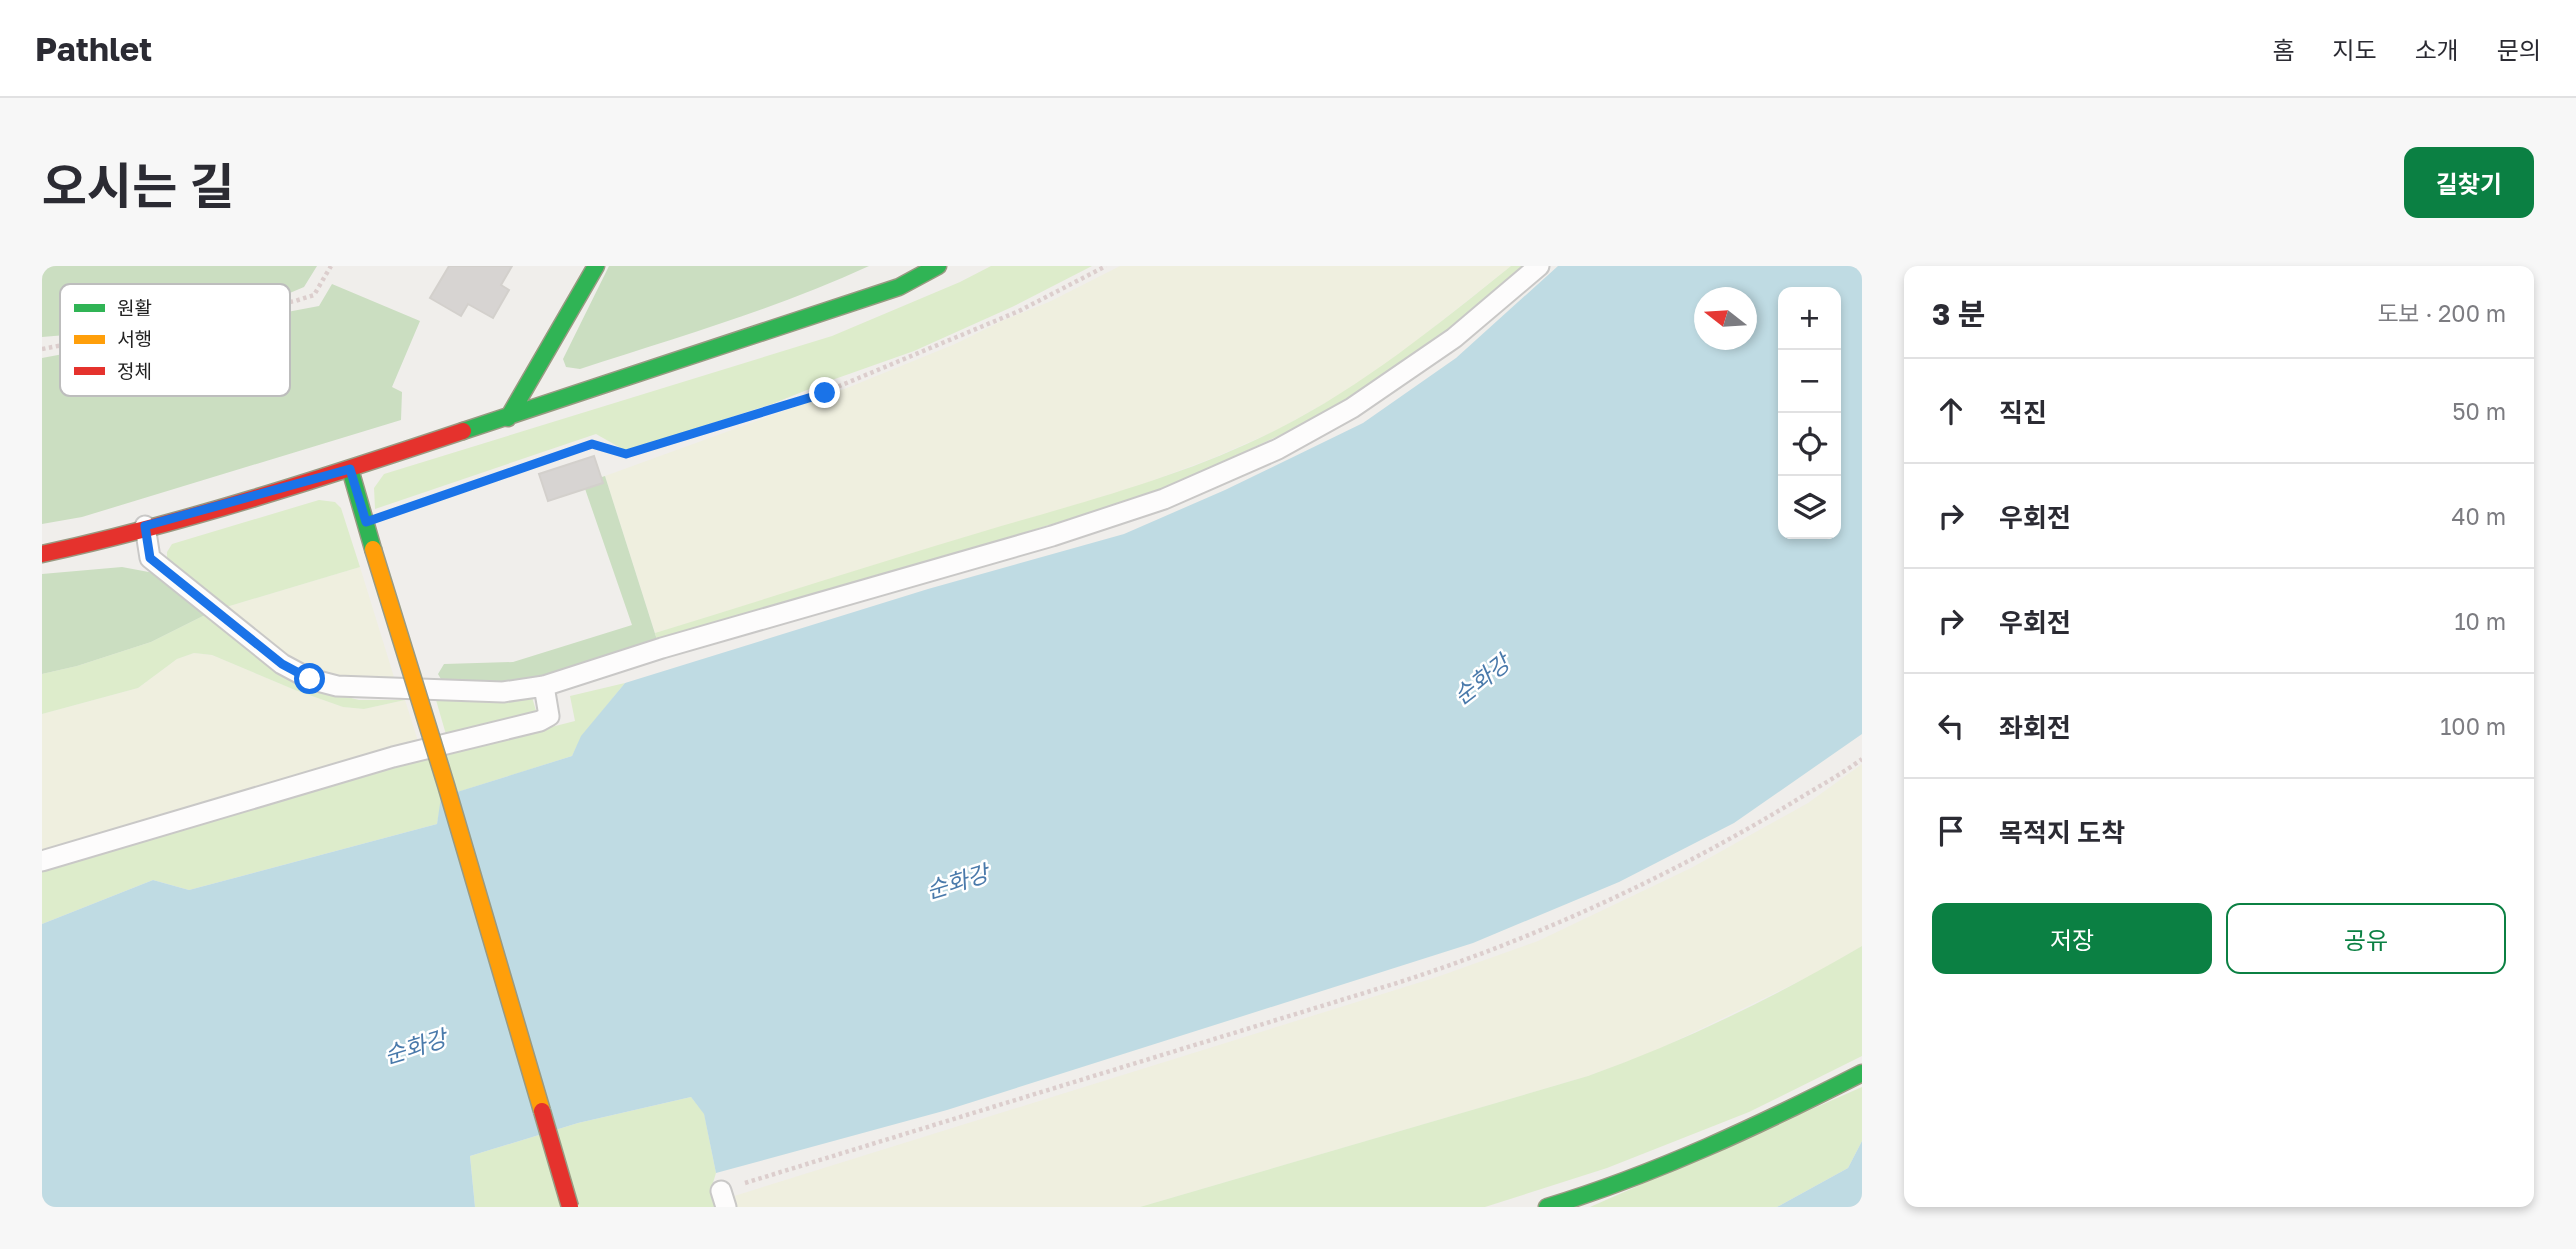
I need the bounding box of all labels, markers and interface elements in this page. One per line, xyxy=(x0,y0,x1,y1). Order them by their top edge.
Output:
text: Pathlet xyxy=(35,29,152,68)
text: 홈 xyxy=(2272,35,2294,64)
text: 지도 xyxy=(2332,35,2377,64)
text: 소개 xyxy=(2415,35,2459,64)
text: 문의 xyxy=(2497,35,2541,64)
button: 길찾기 xyxy=(2404,147,2534,218)
text: 오시는 길 xyxy=(42,156,235,215)
legend xyxy=(60,284,290,396)
north arrow xyxy=(1694,287,1757,350)
map controls xyxy=(1778,287,1841,539)
button: + xyxy=(1778,287,1841,350)
text: 원활 xyxy=(117,296,152,319)
text: 3 분 xyxy=(1932,296,1985,332)
text: 도보 · 200 m xyxy=(2377,299,2506,327)
text: 서행 xyxy=(117,327,152,350)
button: − xyxy=(1778,350,1841,413)
text: 정체 xyxy=(117,359,152,382)
route end xyxy=(809,377,840,408)
icon: ahead xyxy=(1932,392,1970,430)
text: 직진 xyxy=(1999,397,2047,428)
text: 50 m xyxy=(2452,397,2506,425)
button: locate xyxy=(1778,413,1841,476)
button: layers xyxy=(1778,476,1841,539)
icon: right xyxy=(1932,497,1970,535)
text: 우회전 xyxy=(1999,502,2071,533)
text: 40 m xyxy=(2452,502,2506,530)
icon: right xyxy=(1932,602,1970,640)
text: 우회전 xyxy=(1999,607,2071,638)
text: 10 m xyxy=(2454,607,2506,635)
water label: 순화강 xyxy=(1447,647,1517,710)
route start xyxy=(294,663,325,694)
icon: left xyxy=(1932,707,1970,745)
text: 좌회전 xyxy=(1999,712,2071,743)
text: 100 m xyxy=(2440,712,2506,740)
icon: arrive xyxy=(1932,812,1970,850)
text: 목적지 도착 xyxy=(1999,817,2125,848)
water label: 순화강 xyxy=(923,858,994,904)
button: 저장 xyxy=(1932,903,2212,974)
button: 공유 xyxy=(2226,903,2506,974)
water label: 순화강 xyxy=(381,1023,452,1069)

